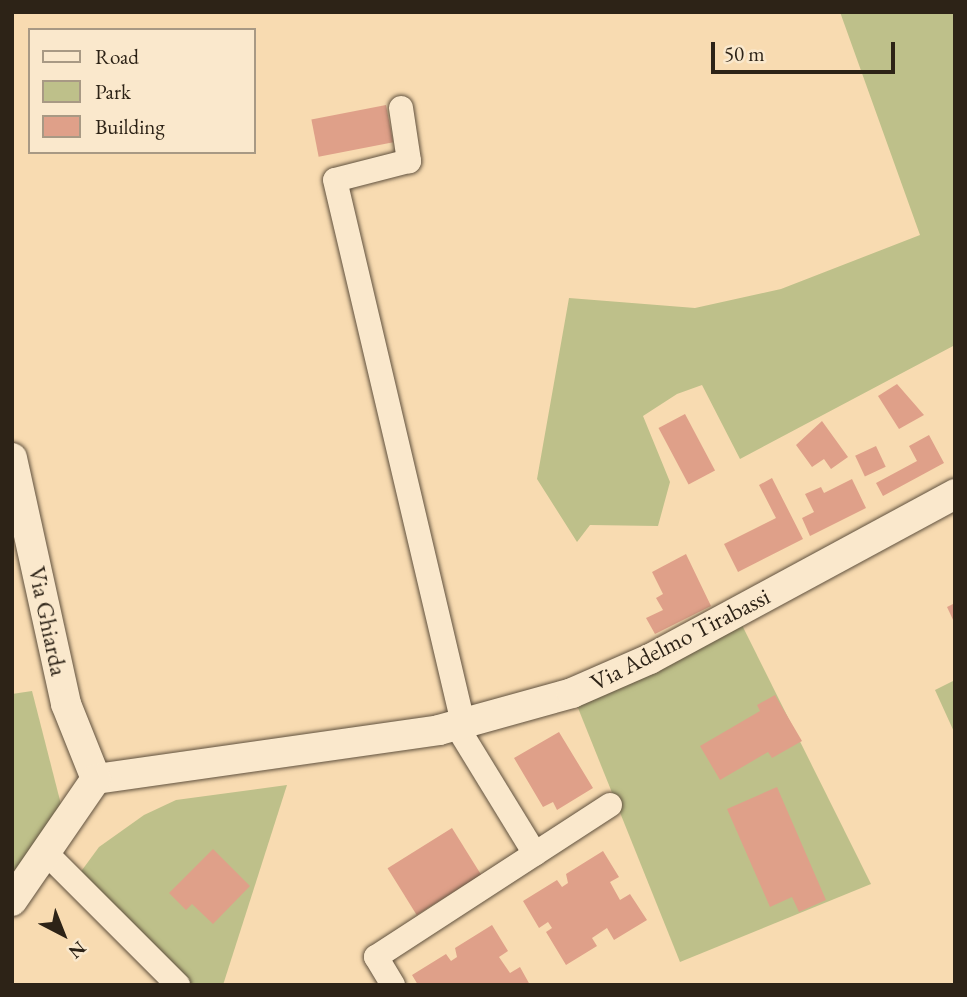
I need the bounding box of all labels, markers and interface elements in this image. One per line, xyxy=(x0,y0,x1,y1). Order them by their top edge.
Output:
legend xyxy=(28,28,256,154)
scale bar xyxy=(715,28,899,72)
text: 50 m xyxy=(724,40,765,67)
text: Road xyxy=(95,43,139,70)
text: Park xyxy=(95,78,131,105)
text: Building xyxy=(95,113,165,140)
street label: Via Ghiarda xyxy=(22,564,74,678)
street label: Via Adelmo Tirabassi xyxy=(585,581,775,697)
north arrow xyxy=(28,899,98,969)
text: N xyxy=(63,936,91,964)

